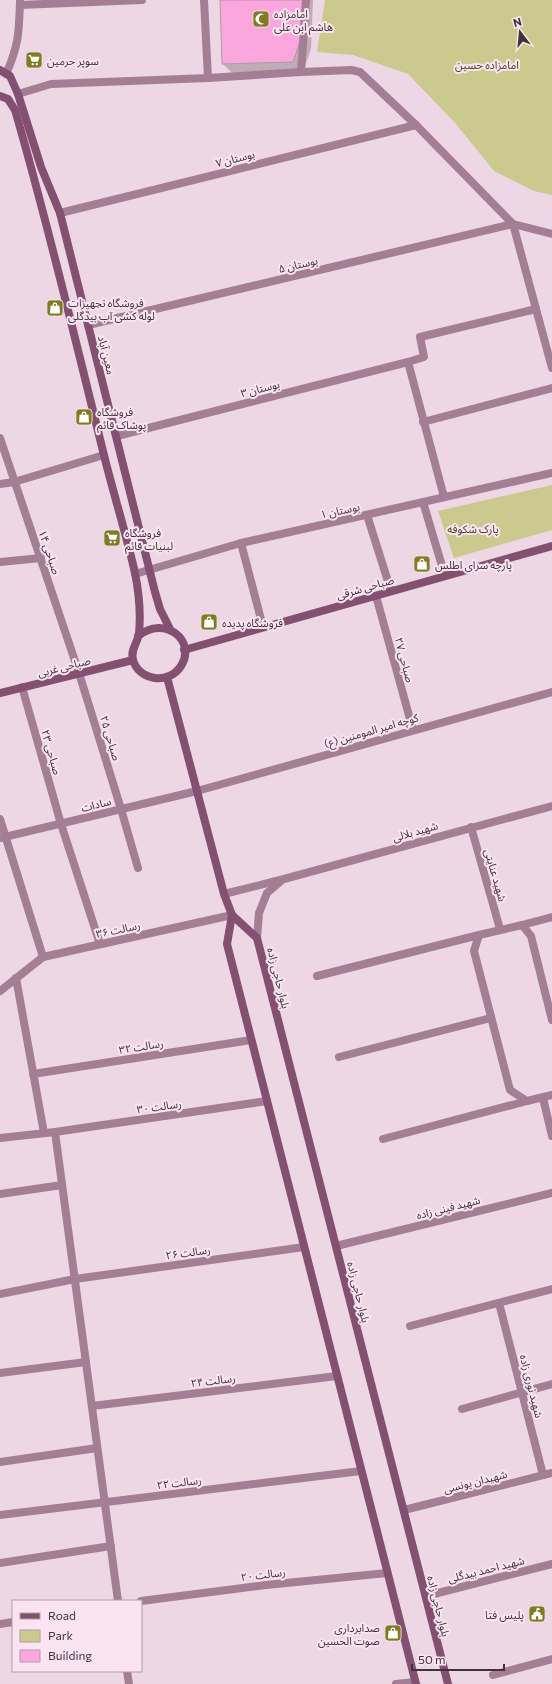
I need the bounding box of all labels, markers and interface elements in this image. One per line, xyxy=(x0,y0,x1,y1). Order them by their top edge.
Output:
place label: امامزاده هاشم ابن علی xyxy=(274,7,333,36)
mosque icon: امامزاده هاشم ابن علی xyxy=(251,9,271,29)
north arrow xyxy=(500,12,540,52)
text: N xyxy=(511,15,523,29)
supermarket icon: سوپر حرمین xyxy=(24,50,44,70)
place label: سوپر حرمین xyxy=(47,54,99,69)
park label: امامزاده حسین xyxy=(455,58,519,72)
street label: بوستان ۷ xyxy=(214,147,256,170)
street label: بوستان ۵ xyxy=(277,253,319,276)
place label: فروشگاه تجهیزات لوله کشی آب بیدگلی xyxy=(68,296,155,323)
shop icon: فروشگاه تجهیزات لوله کشی آب بیدگلی xyxy=(45,298,65,318)
street label: معین آباد xyxy=(95,334,118,376)
street label: بوستان ۳ xyxy=(239,377,281,400)
place label: فروشگاه پوشاک قائم xyxy=(97,405,146,434)
shop icon: فروشگاه پوشاک قائم xyxy=(74,407,94,427)
street label: بوستان ۱ xyxy=(319,499,361,522)
park label: پارک شکوفه xyxy=(447,522,499,537)
place label: فروشگاه لبنیات قائم xyxy=(125,526,173,555)
street label: صباحی ۱۴ xyxy=(35,528,64,576)
supermarket icon: فروشگاه لبنیات قائم xyxy=(102,528,122,548)
shop icon: پارچه سرای اطلس xyxy=(412,554,432,574)
place label: پارچه سرای اطلس xyxy=(435,558,512,573)
street label: صباحی شرقی xyxy=(335,573,396,602)
shop icon: فروشگاه پدیده xyxy=(199,612,219,632)
place label: فروشگاه پدیده xyxy=(222,616,283,631)
street label: صباحی ۲۷ xyxy=(392,636,417,684)
street label: صباحی غربی xyxy=(36,653,92,680)
street label: کوچه امیر المومنین (ع) xyxy=(322,710,421,752)
street label: صباحی ۲۵ xyxy=(97,714,124,762)
street label: صباحی ۲۳ xyxy=(38,728,65,776)
street label: سادات xyxy=(80,794,113,814)
street label: شهید بلالی xyxy=(391,818,440,845)
street label: شهید عنایتی xyxy=(481,847,510,904)
street label: رسالت ۳۶ xyxy=(95,918,142,941)
street label: بلوار حاجی زاده xyxy=(264,946,293,1010)
street label: رسالت ۳۲ xyxy=(118,1036,164,1057)
street label: رسالت ۳۰ xyxy=(136,1096,182,1117)
street label: شهید فینی زاده xyxy=(415,1193,482,1222)
street label: رسالت ۲۶ xyxy=(165,1242,211,1263)
street label: بلوار حاجی زاده xyxy=(344,1260,373,1324)
street label: شهید نوری زاده xyxy=(517,1353,546,1420)
street label: رسالت ۲۴ xyxy=(190,1371,236,1390)
street label: شهیدان یونسی xyxy=(442,1467,509,1496)
street label: رسالت ۲۲ xyxy=(156,1473,202,1492)
street label: شهید احمد بیدگلی xyxy=(446,1553,526,1586)
street label: رسالت ۲۰ xyxy=(240,1565,286,1584)
street label: بلوار حاجی زاده xyxy=(424,1574,453,1638)
legend xyxy=(12,1600,142,1672)
public building icon: پلیس فتا xyxy=(527,1604,547,1624)
text: Road xyxy=(48,1608,76,1622)
place label: پلیس فتا xyxy=(485,1608,524,1623)
place label: صدابرداری صوت الحسین xyxy=(318,1621,380,1648)
shop icon: صدابرداری صوت الحسین xyxy=(383,1623,403,1643)
text: Park xyxy=(48,1628,74,1642)
scale bar xyxy=(412,1646,504,1672)
text: Building xyxy=(48,1648,92,1662)
text: 50 m xyxy=(418,1652,446,1666)

